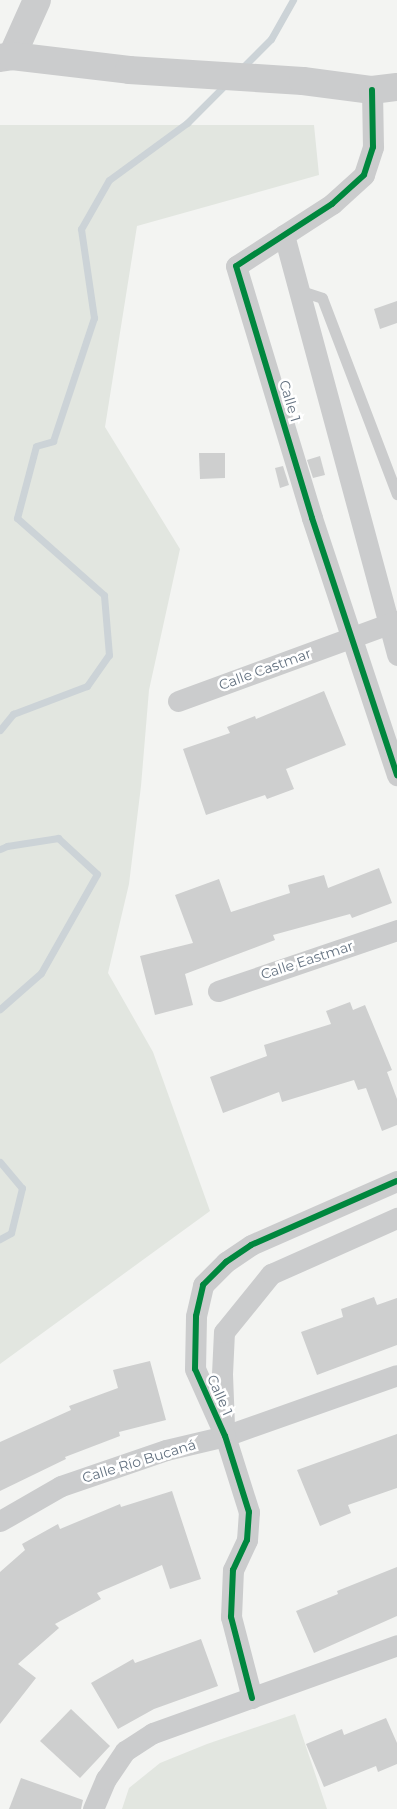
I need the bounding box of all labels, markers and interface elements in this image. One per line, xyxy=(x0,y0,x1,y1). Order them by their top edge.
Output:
street label: Calle 1 xyxy=(276,378,304,424)
street label: Calle Castmar xyxy=(217,645,313,693)
street label: Calle Eastmar xyxy=(259,937,355,983)
street label: Calle 1 xyxy=(204,1372,236,1418)
street label: Calle Río Bucaná xyxy=(80,1436,198,1486)

